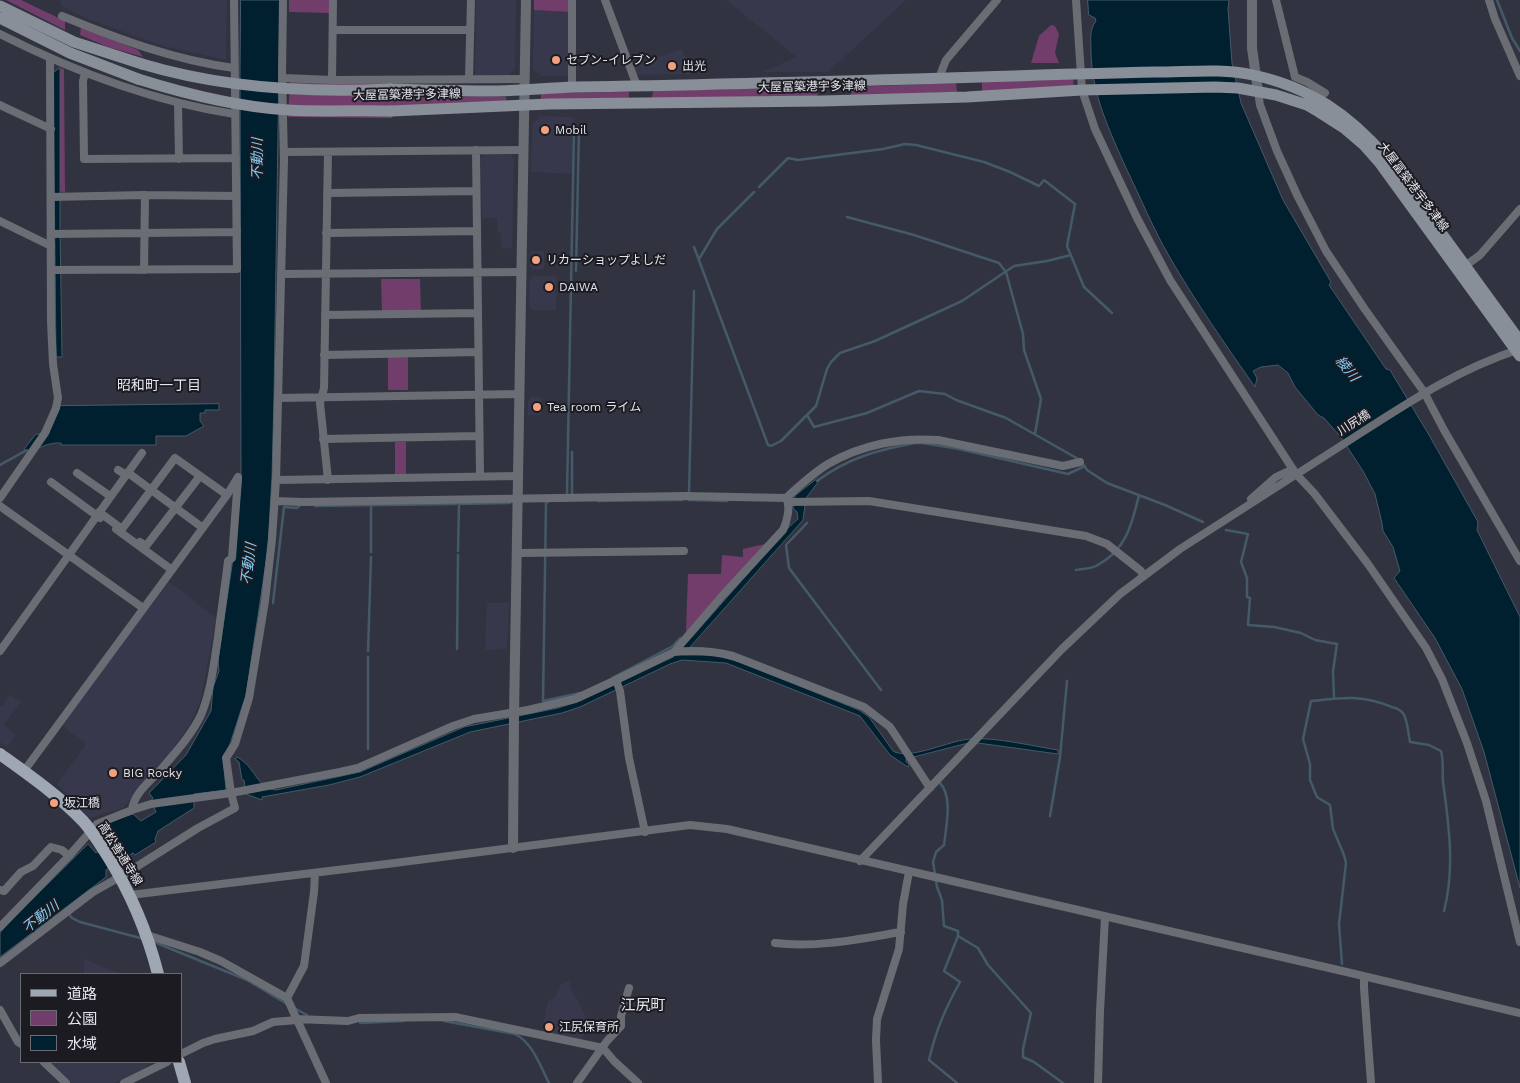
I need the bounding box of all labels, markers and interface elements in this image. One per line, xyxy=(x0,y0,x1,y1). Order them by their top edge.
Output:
place label: セブン-イレブン xyxy=(566,53,656,67)
marker: セブン-イレブン xyxy=(550,54,562,66)
place label: 出光 xyxy=(682,59,706,73)
marker: 出光 xyxy=(666,60,678,72)
street label: 大屋冨築港宇多津線 xyxy=(758,79,866,95)
street label: 大屋冨築港宇多津線 xyxy=(353,87,461,103)
place label: Mobil xyxy=(555,123,587,137)
marker: Mobil xyxy=(539,124,551,136)
water label: 不動川 xyxy=(250,138,266,180)
street label: 大屋冨築港宇多津線 xyxy=(1375,140,1451,234)
place label: リカーショップよしだ xyxy=(546,253,666,267)
marker: リカーショップよしだ xyxy=(530,254,542,266)
place label: DAIWA xyxy=(559,280,598,294)
marker: DAIWA xyxy=(543,281,555,293)
water label: 綾川 xyxy=(1332,353,1362,385)
district label: 昭和町一丁目 xyxy=(117,378,201,394)
place label: Tea room ライム xyxy=(547,400,641,414)
marker: Tea room ライム xyxy=(531,401,543,413)
street label: 川尻橋 xyxy=(1335,407,1373,439)
water label: 不動川 xyxy=(238,542,260,586)
place label: BIG Rocky xyxy=(123,766,182,780)
marker: BIG Rocky xyxy=(107,767,119,779)
place label: 坂江橋 xyxy=(64,796,100,810)
marker: 坂江橋 xyxy=(48,797,60,809)
street label: 高松善通寺線 xyxy=(95,820,145,888)
water label: 不動川 xyxy=(19,897,63,937)
legend xyxy=(20,973,182,1063)
text: 道路 xyxy=(67,985,97,1003)
district label: 江尻町 xyxy=(621,997,665,1015)
text: 公園 xyxy=(67,1010,97,1028)
place label: 江尻保育所 xyxy=(559,1020,619,1034)
marker: 江尻保育所 xyxy=(543,1021,555,1033)
text: 水域 xyxy=(67,1035,97,1053)

